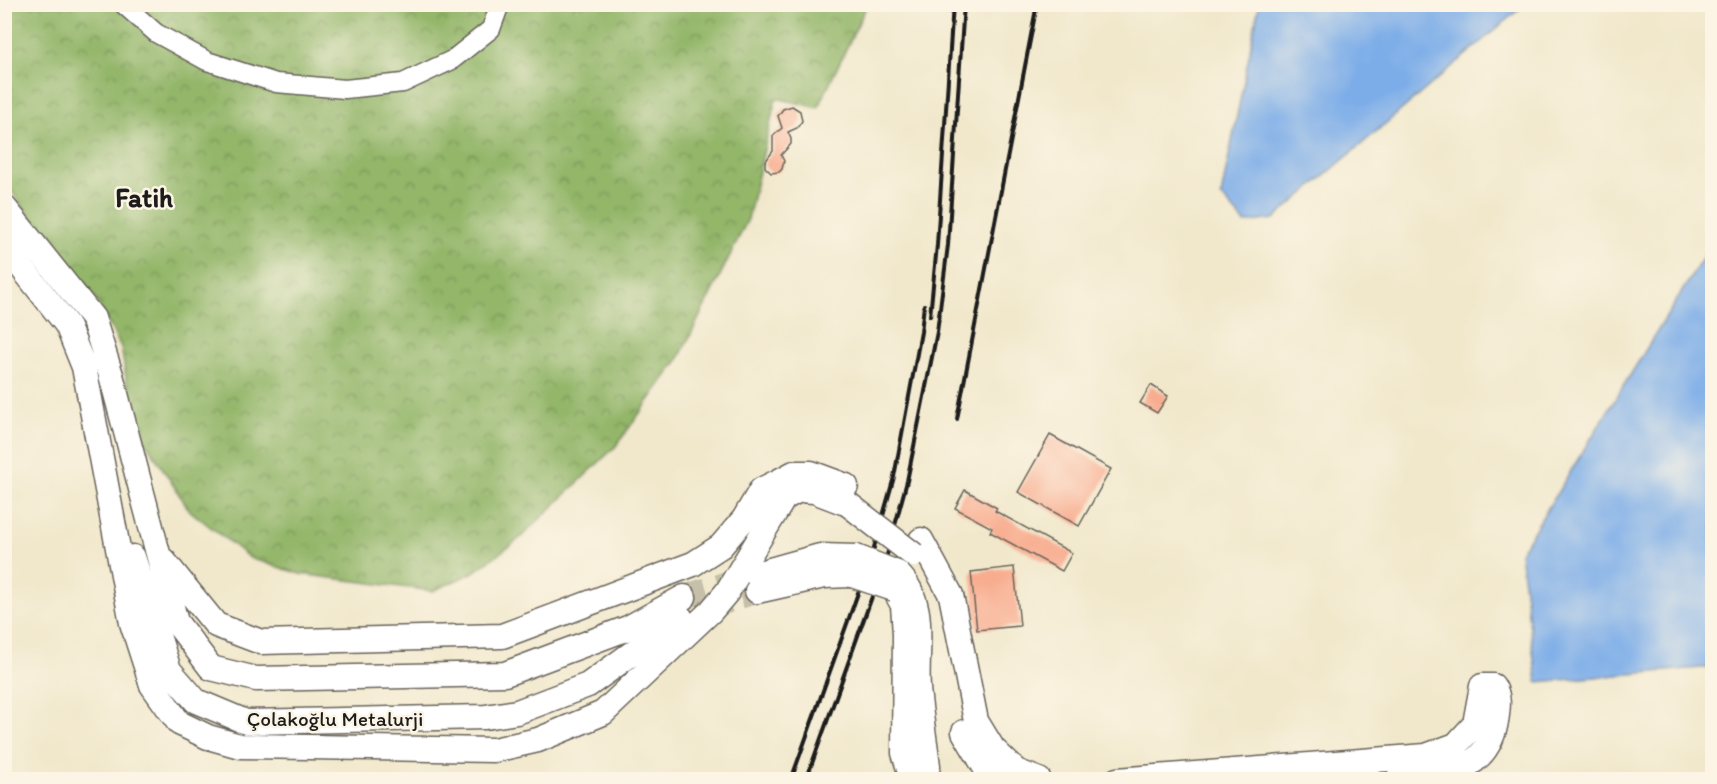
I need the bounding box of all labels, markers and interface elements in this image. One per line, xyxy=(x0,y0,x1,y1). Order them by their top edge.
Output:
district label: Fatih xyxy=(115,181,173,214)
street label: Çolakoğlu Metalurji xyxy=(247,706,423,731)

